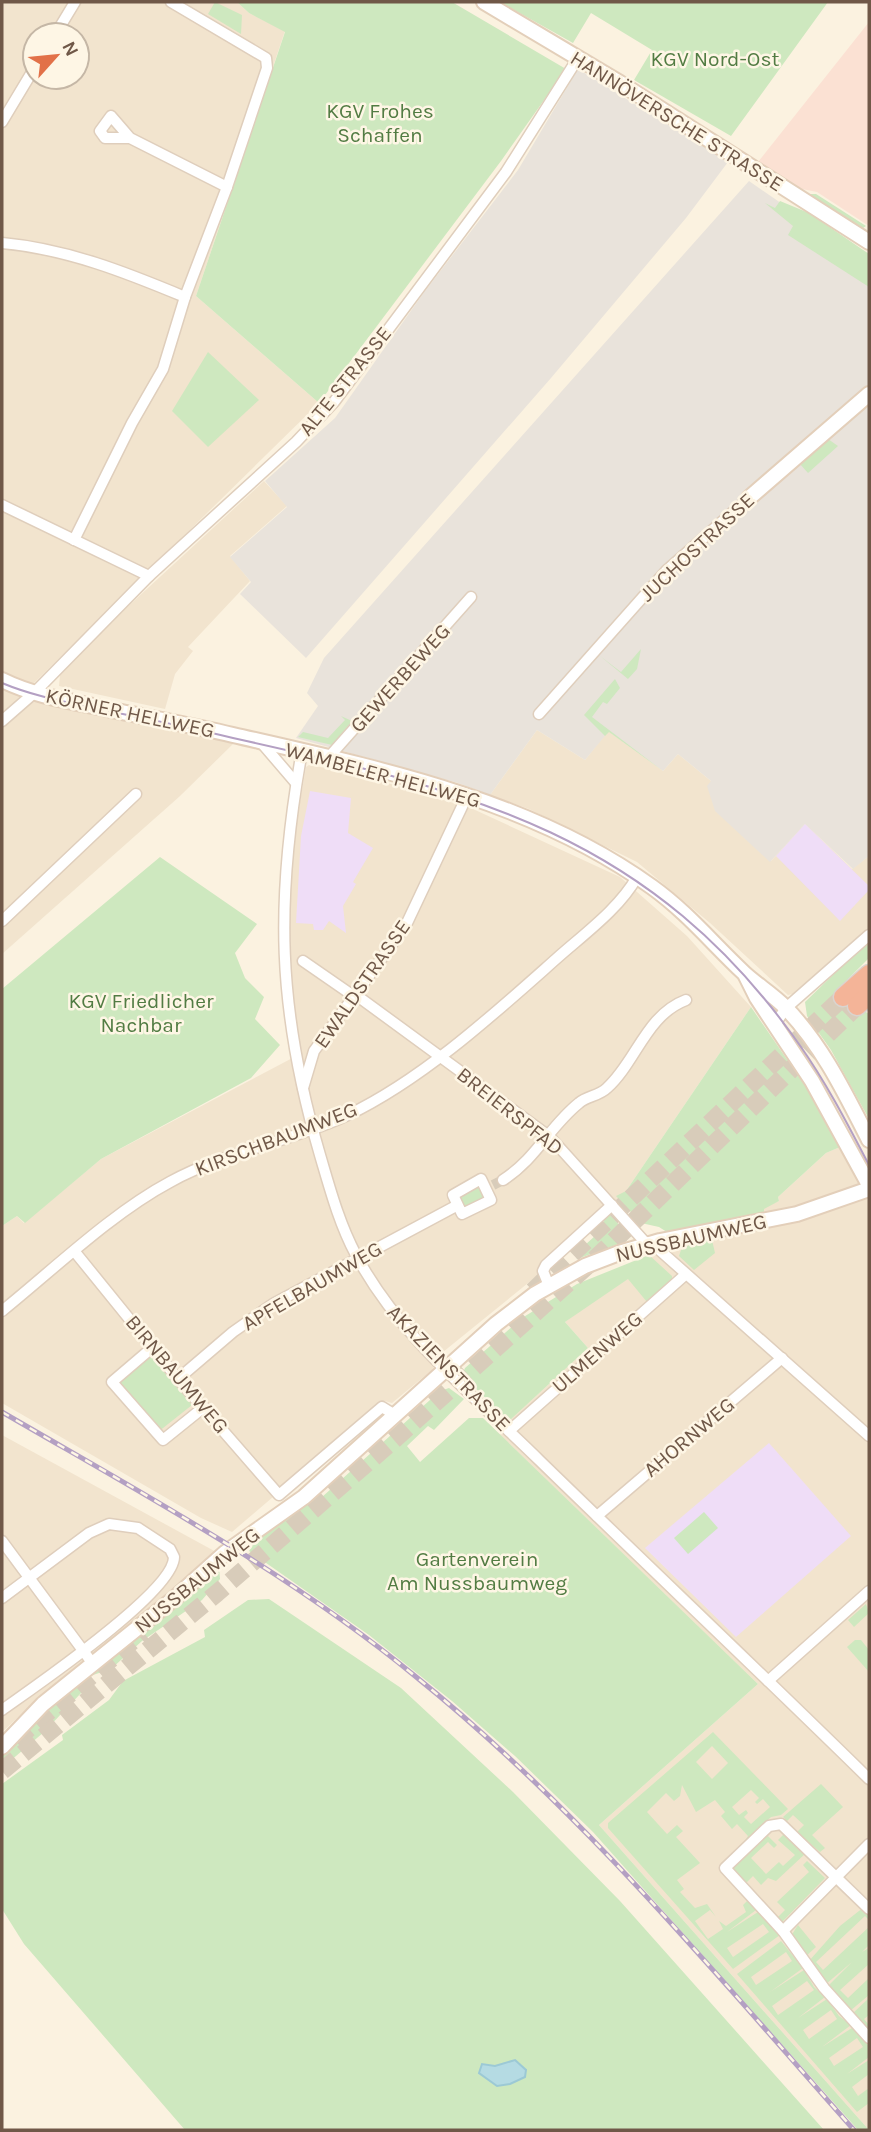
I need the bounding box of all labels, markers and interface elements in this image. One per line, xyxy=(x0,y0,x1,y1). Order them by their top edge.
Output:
north arrow xyxy=(21,21,91,91)
text: N xyxy=(57,38,83,60)
street label: HANNÖVERSCHE STRASSE xyxy=(566,46,788,196)
park label: KGV Nord-Ost xyxy=(651,47,779,71)
park label: KGV Frohes Schaffen xyxy=(326,99,434,147)
street label: ALTE STRASSE xyxy=(294,322,396,440)
street label: JUCHOSTRASSE xyxy=(635,488,759,606)
street label: GEWERBEWEG xyxy=(345,619,455,737)
street label: KÖRNER HELLWEG xyxy=(43,683,217,743)
street label: WAMBELER HELLWEG xyxy=(283,737,483,813)
street label: EWALDSTRASSE xyxy=(309,915,415,1053)
park label: KGV Friedlicher Nachbar xyxy=(68,989,214,1037)
street label: BREIERSPFAD xyxy=(452,1062,568,1160)
street label: KIRSCHBAUMWEG xyxy=(191,1097,361,1181)
street label: NUSSBAUMWEG xyxy=(613,1209,769,1267)
street label: APFELBAUMWEG xyxy=(238,1236,386,1336)
street label: AKAZIENSTRASSE xyxy=(382,1300,516,1436)
street label: ULMENWEG xyxy=(547,1306,647,1398)
street label: BIRNBAUMWEG xyxy=(121,1310,233,1438)
street label: AHORNWEG xyxy=(639,1392,739,1482)
street label: NUSSBAUMWEG xyxy=(130,1522,264,1638)
park label: Gartenverein Am Nussbaumweg xyxy=(387,1547,567,1595)

